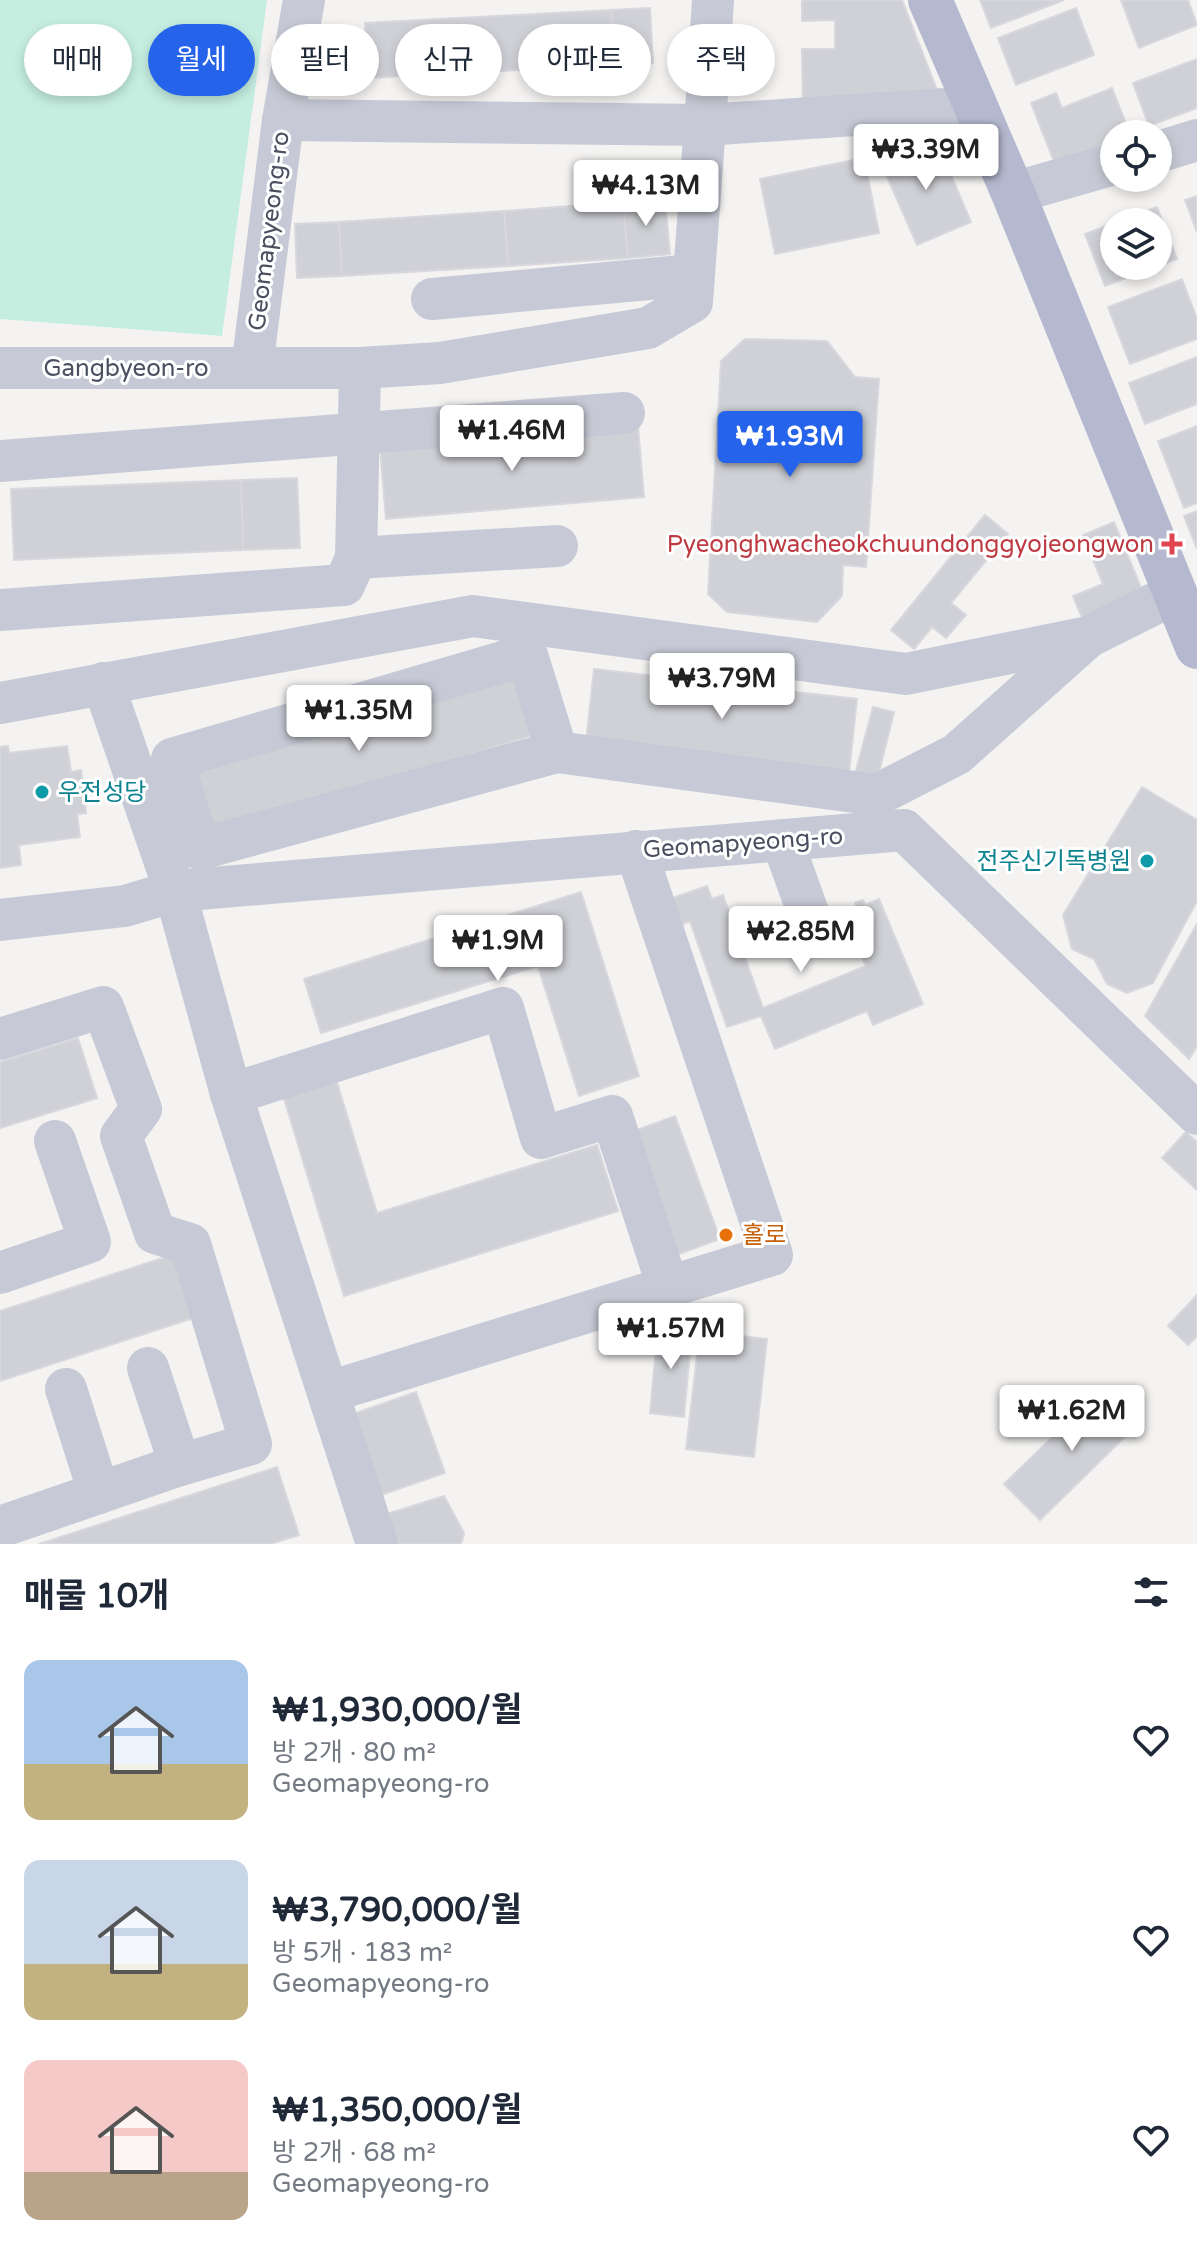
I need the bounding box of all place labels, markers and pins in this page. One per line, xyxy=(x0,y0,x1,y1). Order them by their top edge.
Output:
pin: ₩3.39M xyxy=(861,124,991,192)
pin: ₩4.13M xyxy=(581,160,711,228)
pin: ₩1.46M xyxy=(447,405,577,473)
pin: ₩1.93M xyxy=(725,411,855,479)
place label: Pyeonghwacheokchuundonggyojeongwon xyxy=(667,530,1154,559)
marker: Pyeonghwacheokchuundonggyojeongwon xyxy=(1161,533,1183,555)
pin: ₩3.79M xyxy=(657,653,787,721)
pin: ₩1.35M xyxy=(294,685,424,753)
place label: 우전성당 xyxy=(58,778,146,807)
marker: 우전성당 xyxy=(33,783,51,801)
place label: 전주신기독병원 xyxy=(976,847,1131,876)
marker: 전주신기독병원 xyxy=(1138,852,1156,870)
pin: ₩2.85M xyxy=(736,906,866,974)
pin: ₩1.9M xyxy=(442,915,554,983)
place label: 홀로 xyxy=(742,1221,786,1250)
marker: 홀로 xyxy=(717,1226,735,1244)
pin: ₩1.57M xyxy=(606,1303,736,1371)
pin: ₩1.62M xyxy=(1007,1385,1137,1453)

